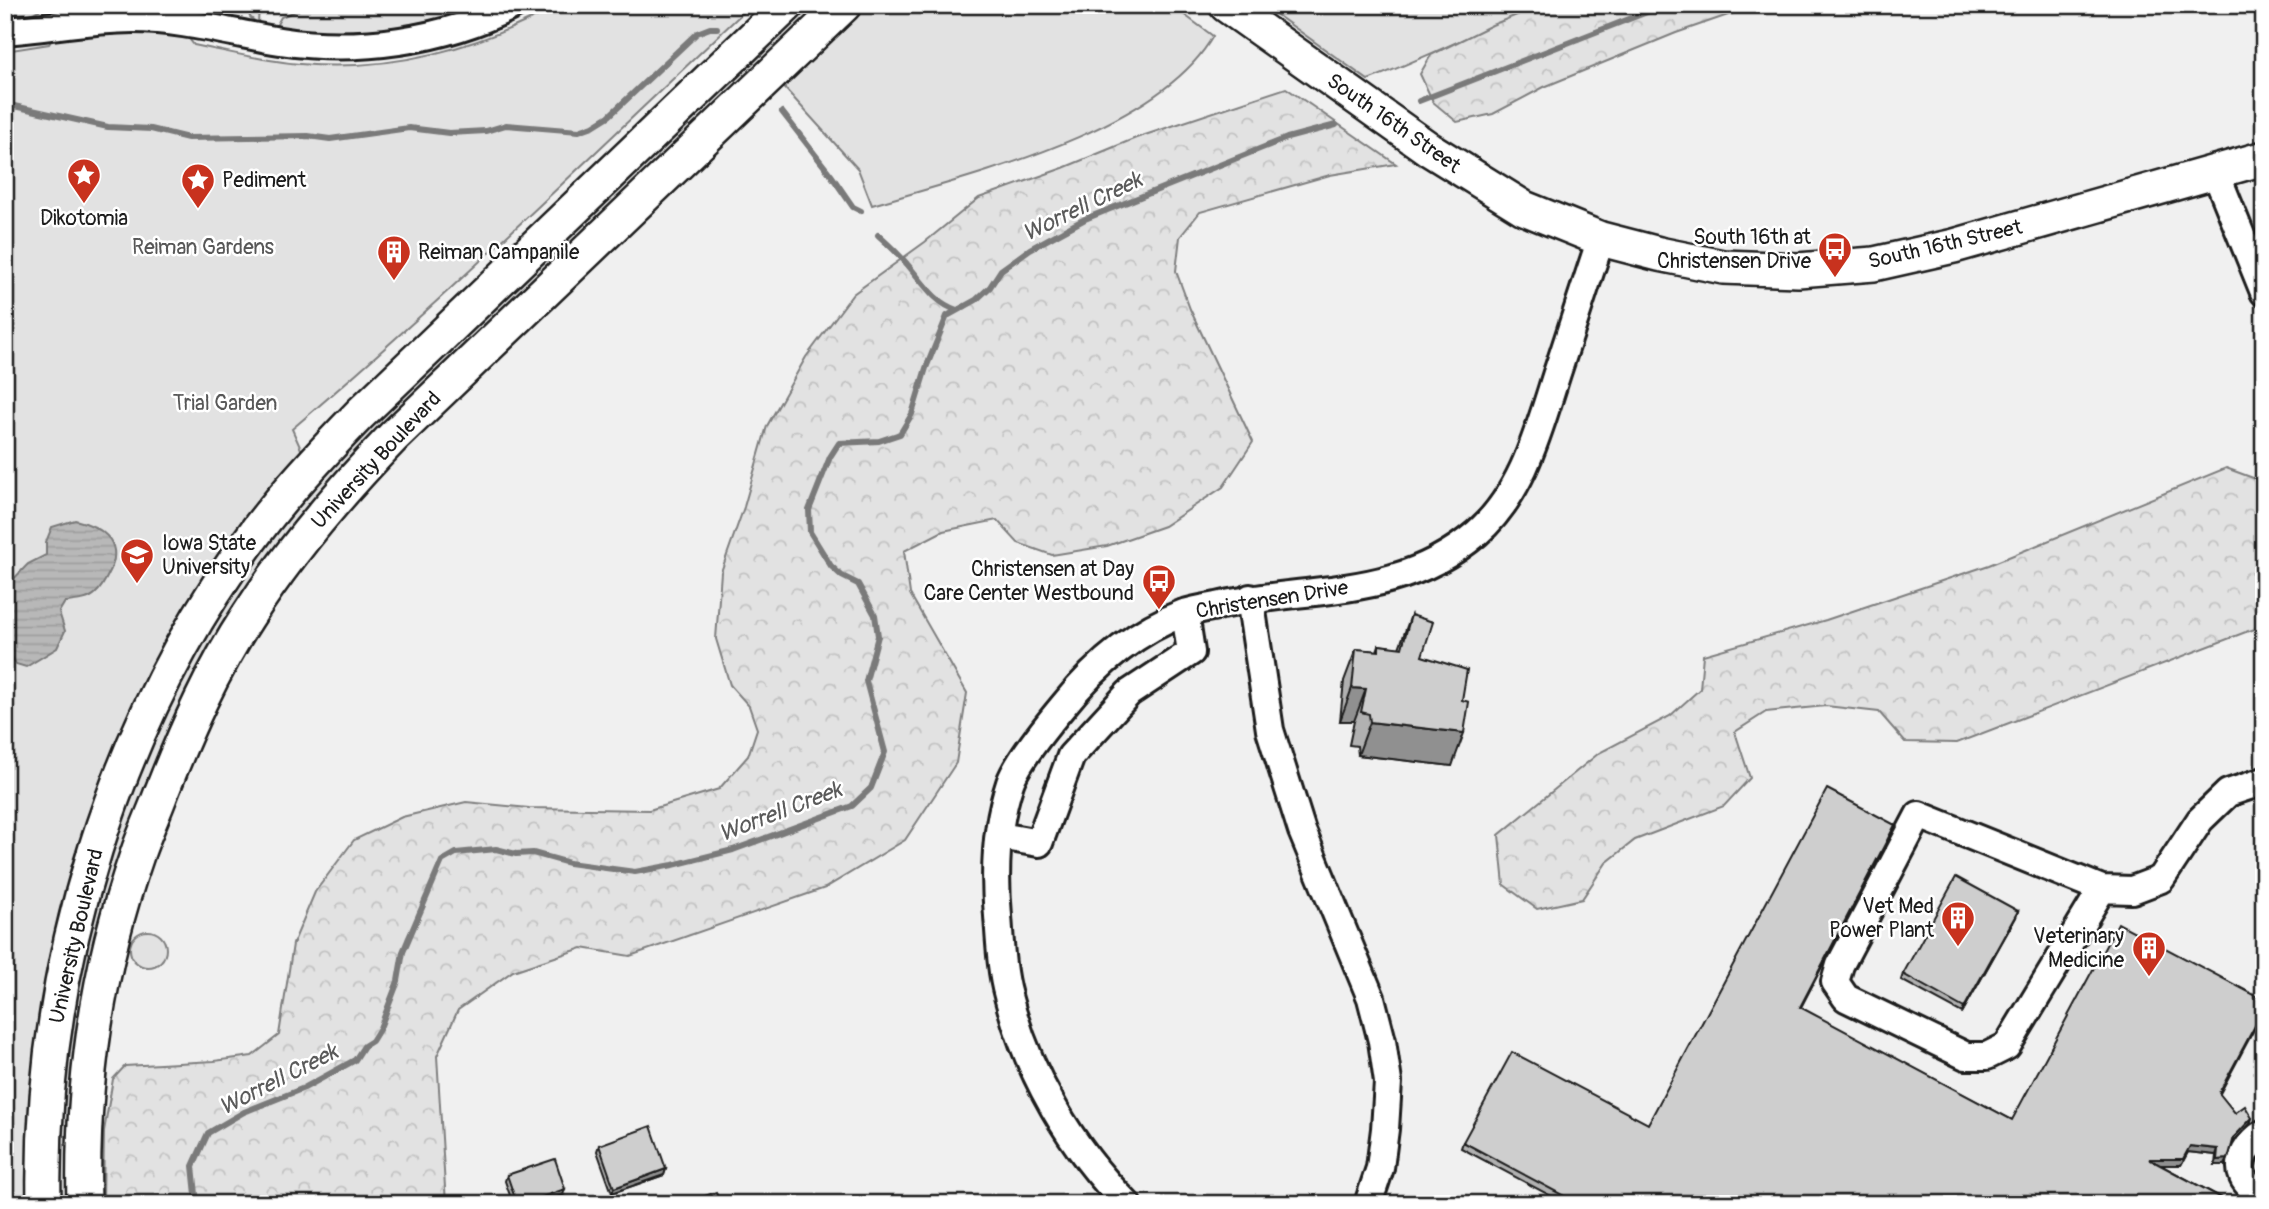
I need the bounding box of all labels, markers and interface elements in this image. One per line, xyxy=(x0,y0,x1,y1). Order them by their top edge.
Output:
street label: South 16th Street xyxy=(1322,67,1466,180)
place icon: Dikotomia xyxy=(65,156,103,205)
place icon: Pediment xyxy=(179,161,217,210)
water label: Worrell Creek xyxy=(1018,164,1149,248)
place label: Pediment xyxy=(222,167,307,194)
place label: Dikotomia xyxy=(40,205,128,232)
street label: South 16th Street xyxy=(1865,214,2025,275)
place label: South 16th at Christensen Drive xyxy=(1657,224,1812,275)
bus stop icon: South 16th at Christensen Drive xyxy=(1816,230,1854,279)
building icon: Reiman Campanile xyxy=(375,233,413,282)
park label: Reiman Gardens xyxy=(132,234,275,261)
place label: Reiman Campanile xyxy=(418,239,580,266)
street label: University Boulevard xyxy=(306,386,447,535)
park label: Trial Garden xyxy=(173,390,277,417)
place label: Iowa State University xyxy=(162,530,257,581)
school or university icon: Iowa State University xyxy=(118,536,156,585)
place label: Christensen at Day Care Center Westbound xyxy=(923,556,1134,607)
bus stop icon: Christensen at Day Care Center Westbound xyxy=(1140,562,1178,611)
street label: Christensen Drive xyxy=(1194,574,1351,625)
water label: Worrell Creek xyxy=(715,774,848,848)
street label: University Boulevard xyxy=(43,846,110,1026)
place label: Vet Med Power Plant xyxy=(1829,893,1935,944)
building icon: Vet Med Power Plant xyxy=(1939,899,1977,948)
place label: Veterinary Medicine xyxy=(2033,923,2125,974)
building icon: Veterinary Medicine xyxy=(2130,929,2168,978)
water label: Worrell Creek xyxy=(214,1036,345,1122)

